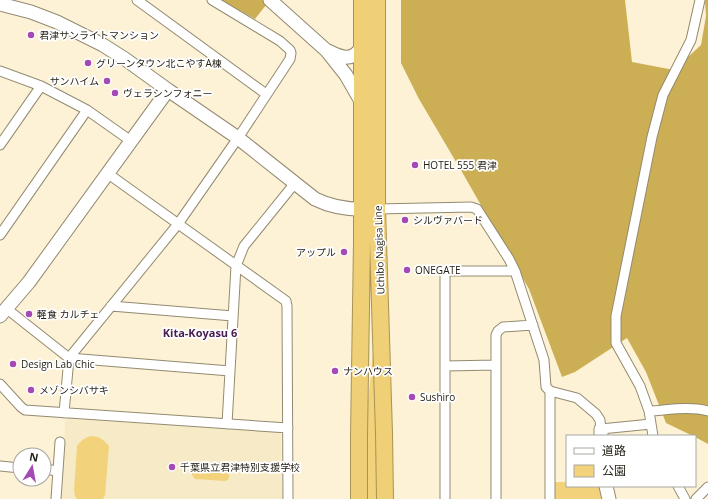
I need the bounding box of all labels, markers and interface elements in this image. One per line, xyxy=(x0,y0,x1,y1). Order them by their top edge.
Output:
place label: 君津サンライトマンション xyxy=(39,28,159,42)
marker: 君津サンライトマンション xyxy=(26,30,36,40)
place label: グリーンタウン北こやすA棟 xyxy=(96,56,222,70)
marker: グリーンタウン北こやすA棟 xyxy=(83,58,93,68)
place label: サンハイム xyxy=(49,74,99,88)
marker: サンハイム xyxy=(102,76,112,86)
place label: ヴェラシンフォニー xyxy=(123,86,213,100)
marker: ヴェラシンフォニー xyxy=(110,88,120,98)
place label: HOTEL 555 君津 xyxy=(423,158,497,172)
marker: HOTEL 555 君津 xyxy=(410,160,420,170)
street label: Uchibo Nagisa Line xyxy=(370,205,388,295)
place label: シルヴァバード xyxy=(413,213,483,227)
marker: シルヴァバード xyxy=(400,215,410,225)
place label: アップル xyxy=(296,245,336,259)
marker: アップル xyxy=(339,247,349,257)
place label: ONEGATE xyxy=(415,263,461,277)
marker: ONEGATE xyxy=(402,265,412,275)
place label: 軽食 カルチェ xyxy=(37,307,100,321)
marker: 軽食 カルチェ xyxy=(24,309,34,319)
district label: Kita-Koyasu 6 xyxy=(163,325,237,340)
place label: Design Lab Chic xyxy=(21,357,95,371)
marker: Design Lab Chic xyxy=(8,359,18,369)
place label: ナンハウス xyxy=(343,364,393,378)
marker: ナンハウス xyxy=(330,366,340,376)
place label: メゾンシバサキ xyxy=(39,383,109,397)
marker: メゾンシバサキ xyxy=(26,385,36,395)
place label: Sushiro xyxy=(420,390,455,404)
marker: Sushiro xyxy=(407,392,417,402)
legend xyxy=(566,435,696,487)
text: 道路 xyxy=(602,442,626,459)
north arrow xyxy=(12,447,52,487)
text: N xyxy=(28,448,40,465)
place label: 千葉県立君津特別支援学校 xyxy=(180,460,300,474)
marker: 千葉県立君津特別支援学校 xyxy=(167,462,177,472)
text: 公園 xyxy=(602,462,626,479)

